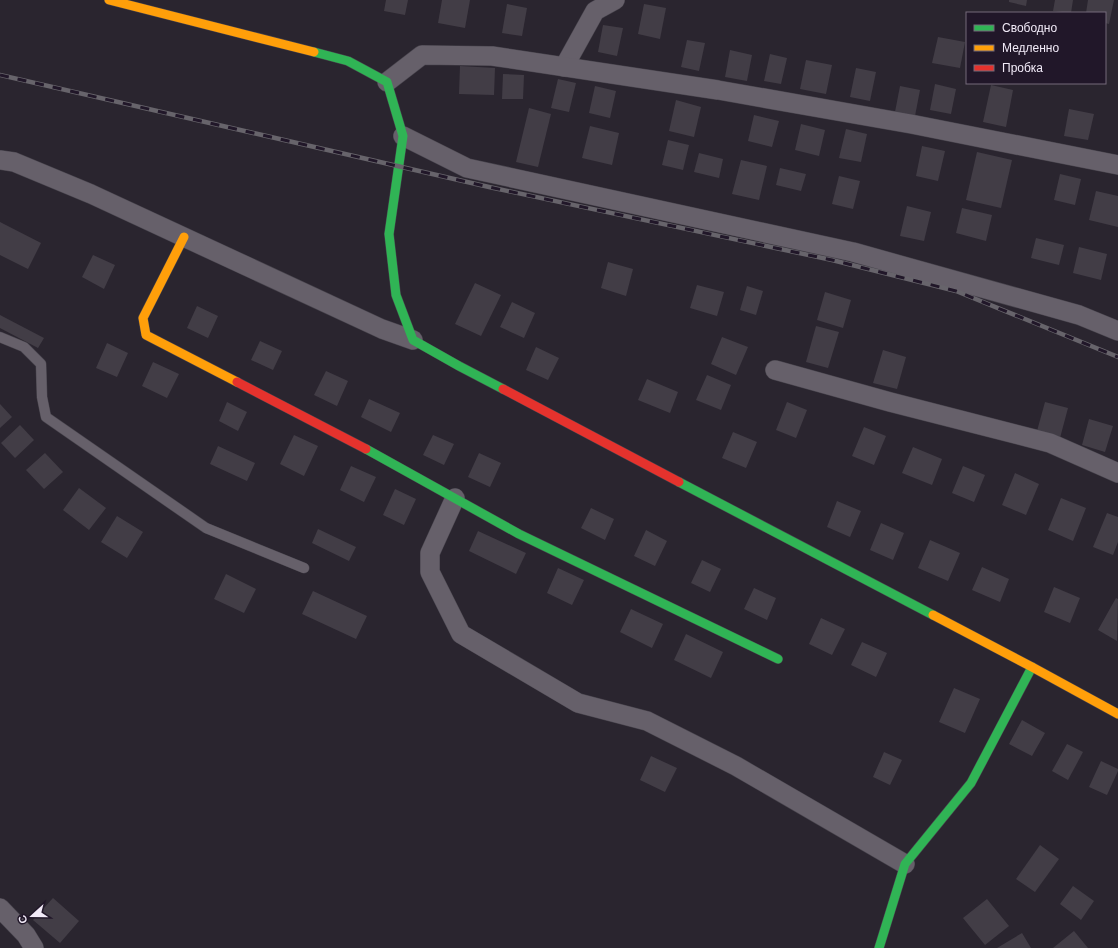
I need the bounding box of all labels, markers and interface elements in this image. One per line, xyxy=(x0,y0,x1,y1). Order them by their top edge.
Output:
legend xyxy=(966,12,1106,84)
text: Свободно xyxy=(1002,21,1057,35)
text: Медленно xyxy=(1002,41,1059,55)
text: Пробка xyxy=(1002,61,1043,75)
north arrow xyxy=(12,896,52,936)
text: С xyxy=(16,913,31,925)

